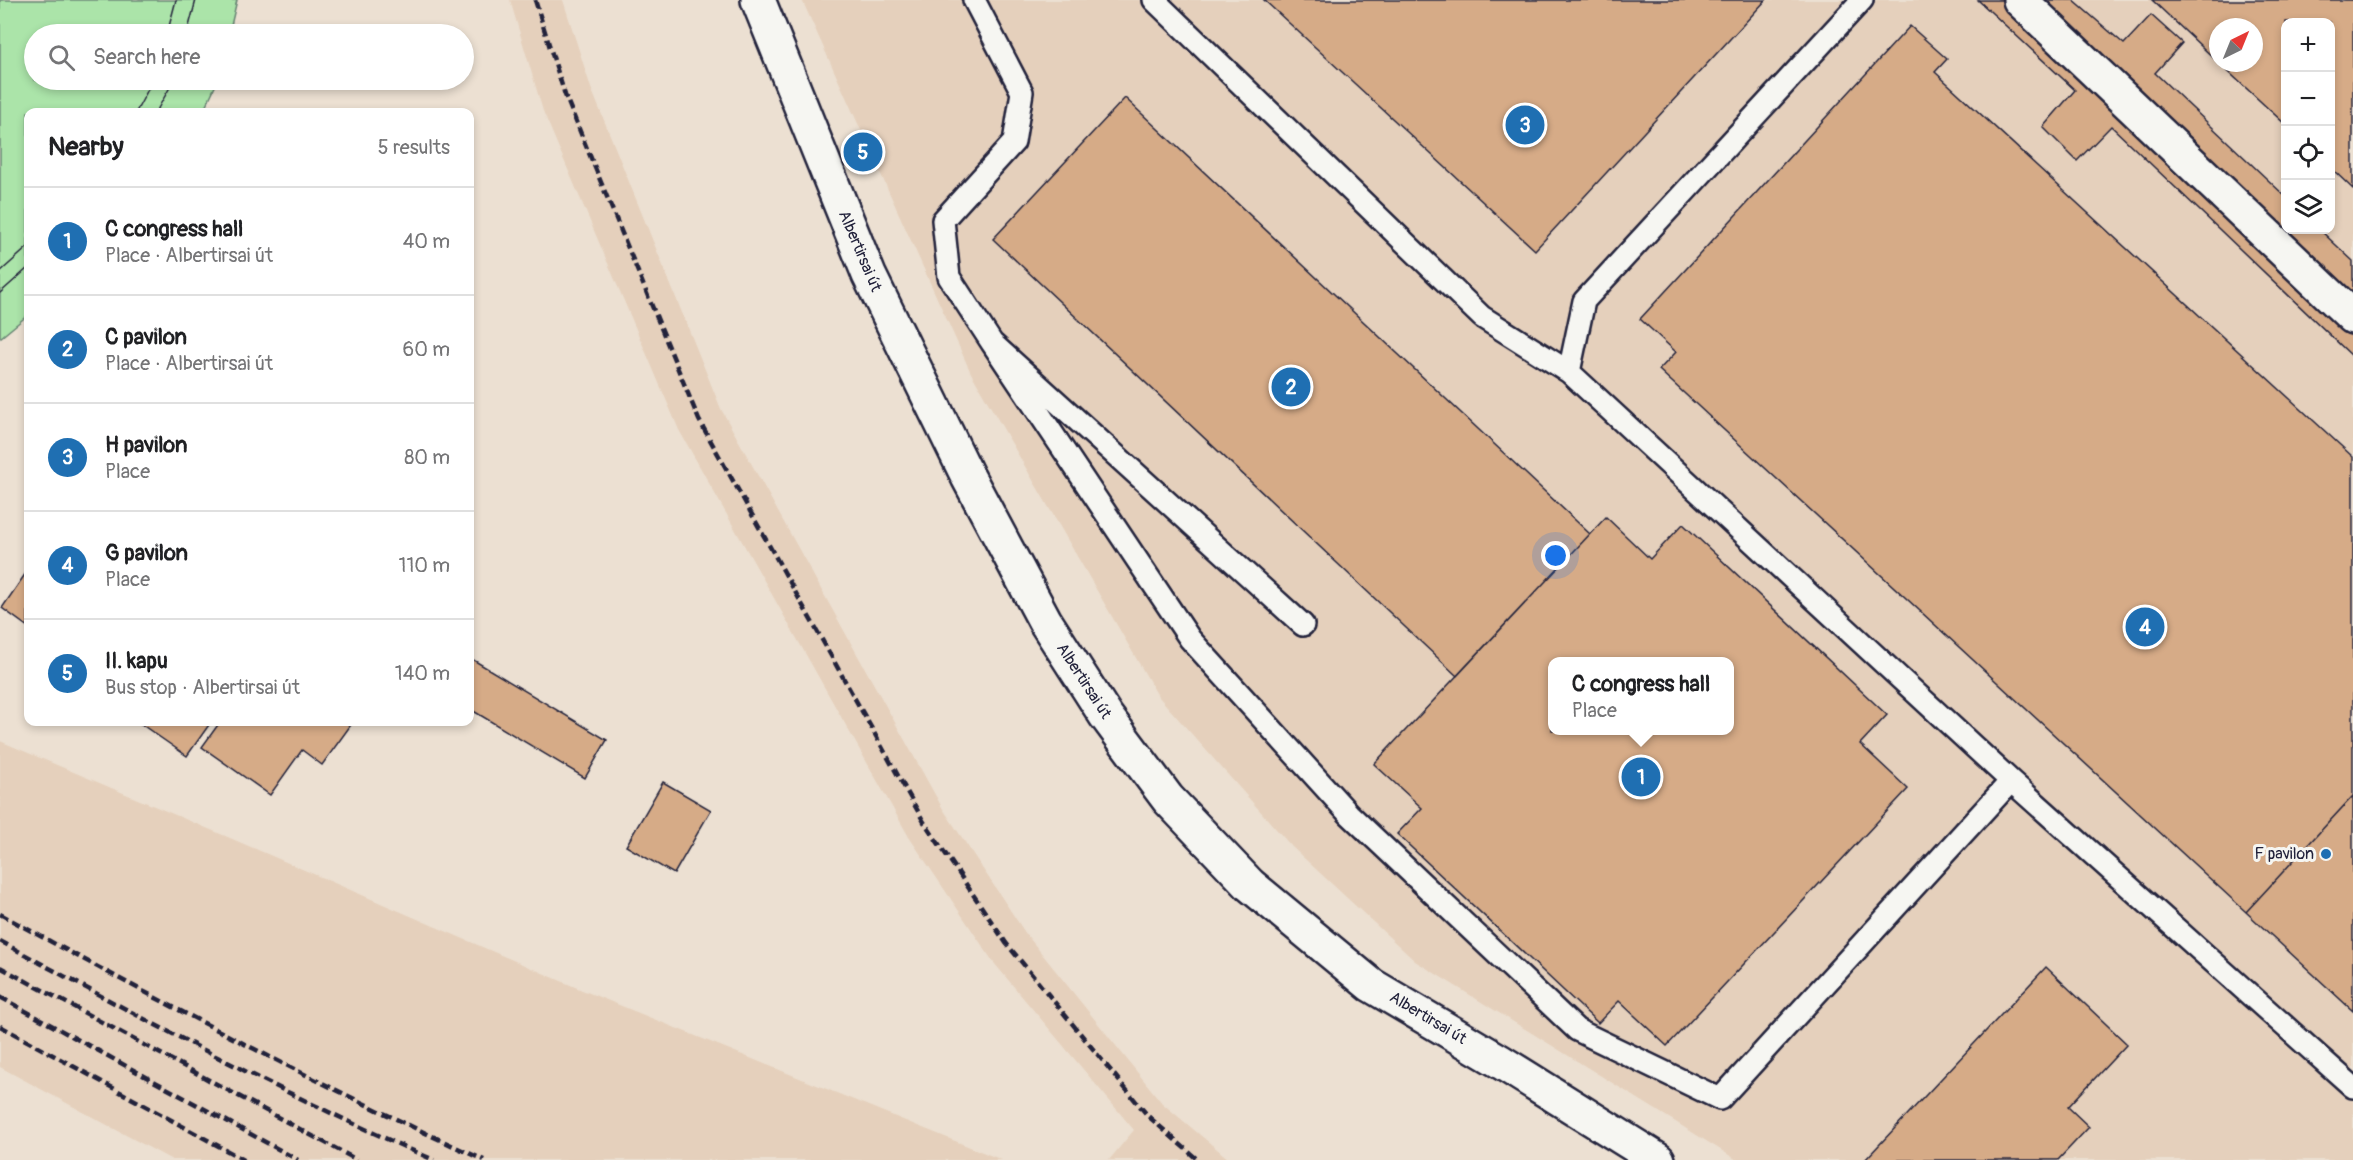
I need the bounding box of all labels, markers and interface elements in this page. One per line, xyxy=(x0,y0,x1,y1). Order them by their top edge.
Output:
north arrow xyxy=(2209,18,2263,72)
map controls xyxy=(2281,18,2335,234)
button: + xyxy=(2281,18,2335,72)
search box xyxy=(24,24,474,90)
icon: search xyxy=(45,41,78,74)
text: Search here xyxy=(93,43,200,71)
button: − xyxy=(2281,72,2335,126)
pin: 3 xyxy=(1506,102,1544,148)
button: locate xyxy=(2281,126,2335,180)
pin: 5 xyxy=(844,130,882,174)
text: Nearby xyxy=(48,131,124,163)
text: 5 results xyxy=(378,135,450,160)
button: layers xyxy=(2281,180,2335,234)
street label: Albertirsai út xyxy=(834,207,886,295)
text: C congress hall xyxy=(105,215,243,243)
text: 1 xyxy=(64,229,71,254)
text: 40 m xyxy=(403,229,450,254)
text: Place · Albertirsai út xyxy=(105,243,273,268)
text: C pavilon xyxy=(105,323,187,351)
text: 2 xyxy=(62,337,73,362)
text: 60 m xyxy=(403,337,450,362)
text: Place · Albertirsai út xyxy=(105,351,273,376)
pin: 2 xyxy=(1272,364,1310,410)
text: H pavilon xyxy=(105,431,187,459)
text: 3 xyxy=(62,445,73,470)
text: 80 m xyxy=(404,445,450,470)
text: Place xyxy=(105,459,150,484)
text: G pavilon xyxy=(105,539,188,567)
your location xyxy=(1541,541,1570,570)
text: 4 xyxy=(62,553,73,578)
text: 110 m xyxy=(399,553,450,578)
text: Place xyxy=(105,567,150,592)
pin: 4 xyxy=(2126,604,2164,650)
street label: Albertirsai út xyxy=(1052,639,1116,723)
text: II. kapu xyxy=(105,647,168,675)
popup xyxy=(1548,657,1734,735)
text: 5 xyxy=(62,661,73,686)
text: 140 m xyxy=(395,661,450,686)
text: C congress hall xyxy=(1572,670,1710,698)
text: Bus stop · Albertirsai út xyxy=(105,675,300,700)
text: Place xyxy=(1572,698,1617,723)
pin: 1 xyxy=(1622,754,1660,800)
place label: F pavilon xyxy=(2255,844,2314,864)
marker: F pavilon xyxy=(2319,847,2333,861)
street label: Albertirsai út xyxy=(1386,987,1471,1049)

